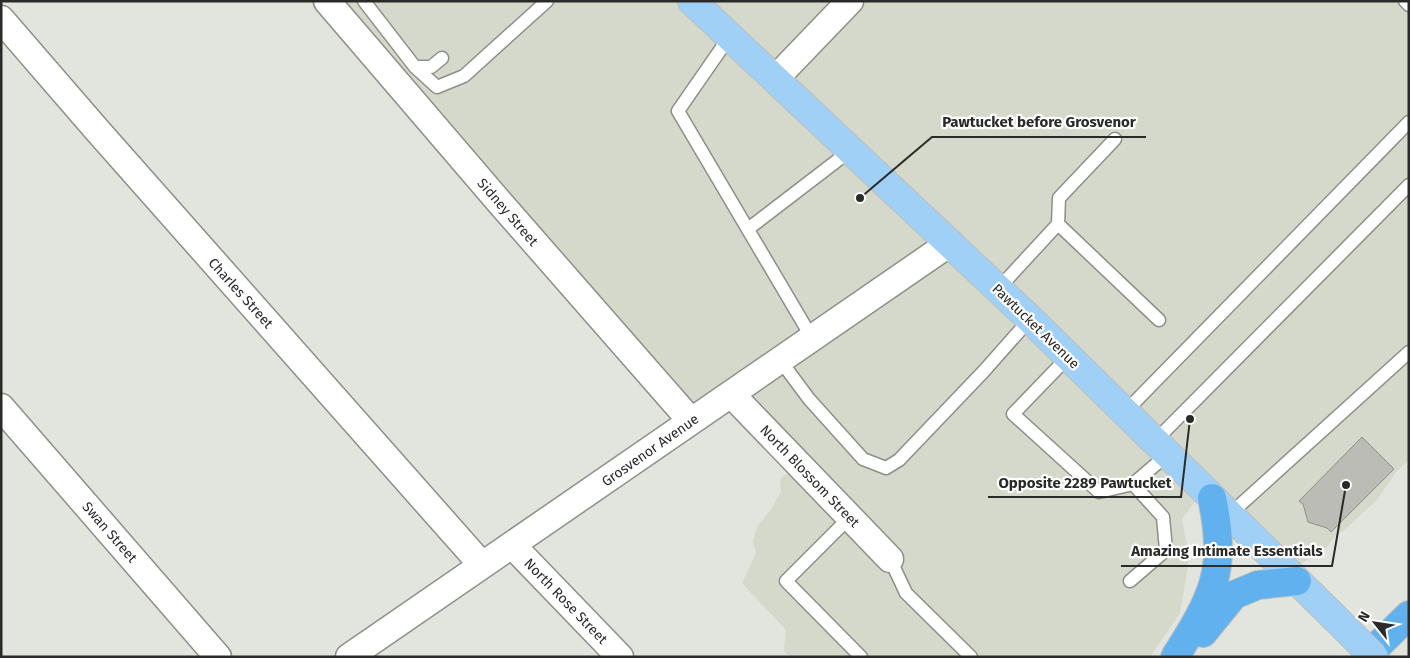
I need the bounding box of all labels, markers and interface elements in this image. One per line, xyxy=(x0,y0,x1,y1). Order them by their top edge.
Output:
callout: Pawtucket before Grosvenor xyxy=(932,107,1146,137)
text: Pawtucket before Grosvenor xyxy=(942,113,1137,131)
street label: Sidney Street xyxy=(474,175,542,250)
street label: Charles Street xyxy=(205,255,277,333)
street label: Pawtucket Avenue xyxy=(988,280,1083,372)
street label: Grosvenor Avenue xyxy=(598,411,702,490)
street label: North Blossom Street xyxy=(756,422,864,532)
callout: Opposite 2289 Pawtucket xyxy=(988,467,1181,497)
text: Opposite 2289 Pawtucket xyxy=(998,474,1172,492)
street label: Swan Street xyxy=(79,498,141,567)
callout: Amazing Intimate Essentials xyxy=(1121,536,1332,566)
text: Amazing Intimate Essentials xyxy=(1130,542,1323,560)
street label: North Rose Street xyxy=(520,555,611,648)
north arrow xyxy=(1350,598,1400,648)
text: N xyxy=(1354,608,1374,625)

